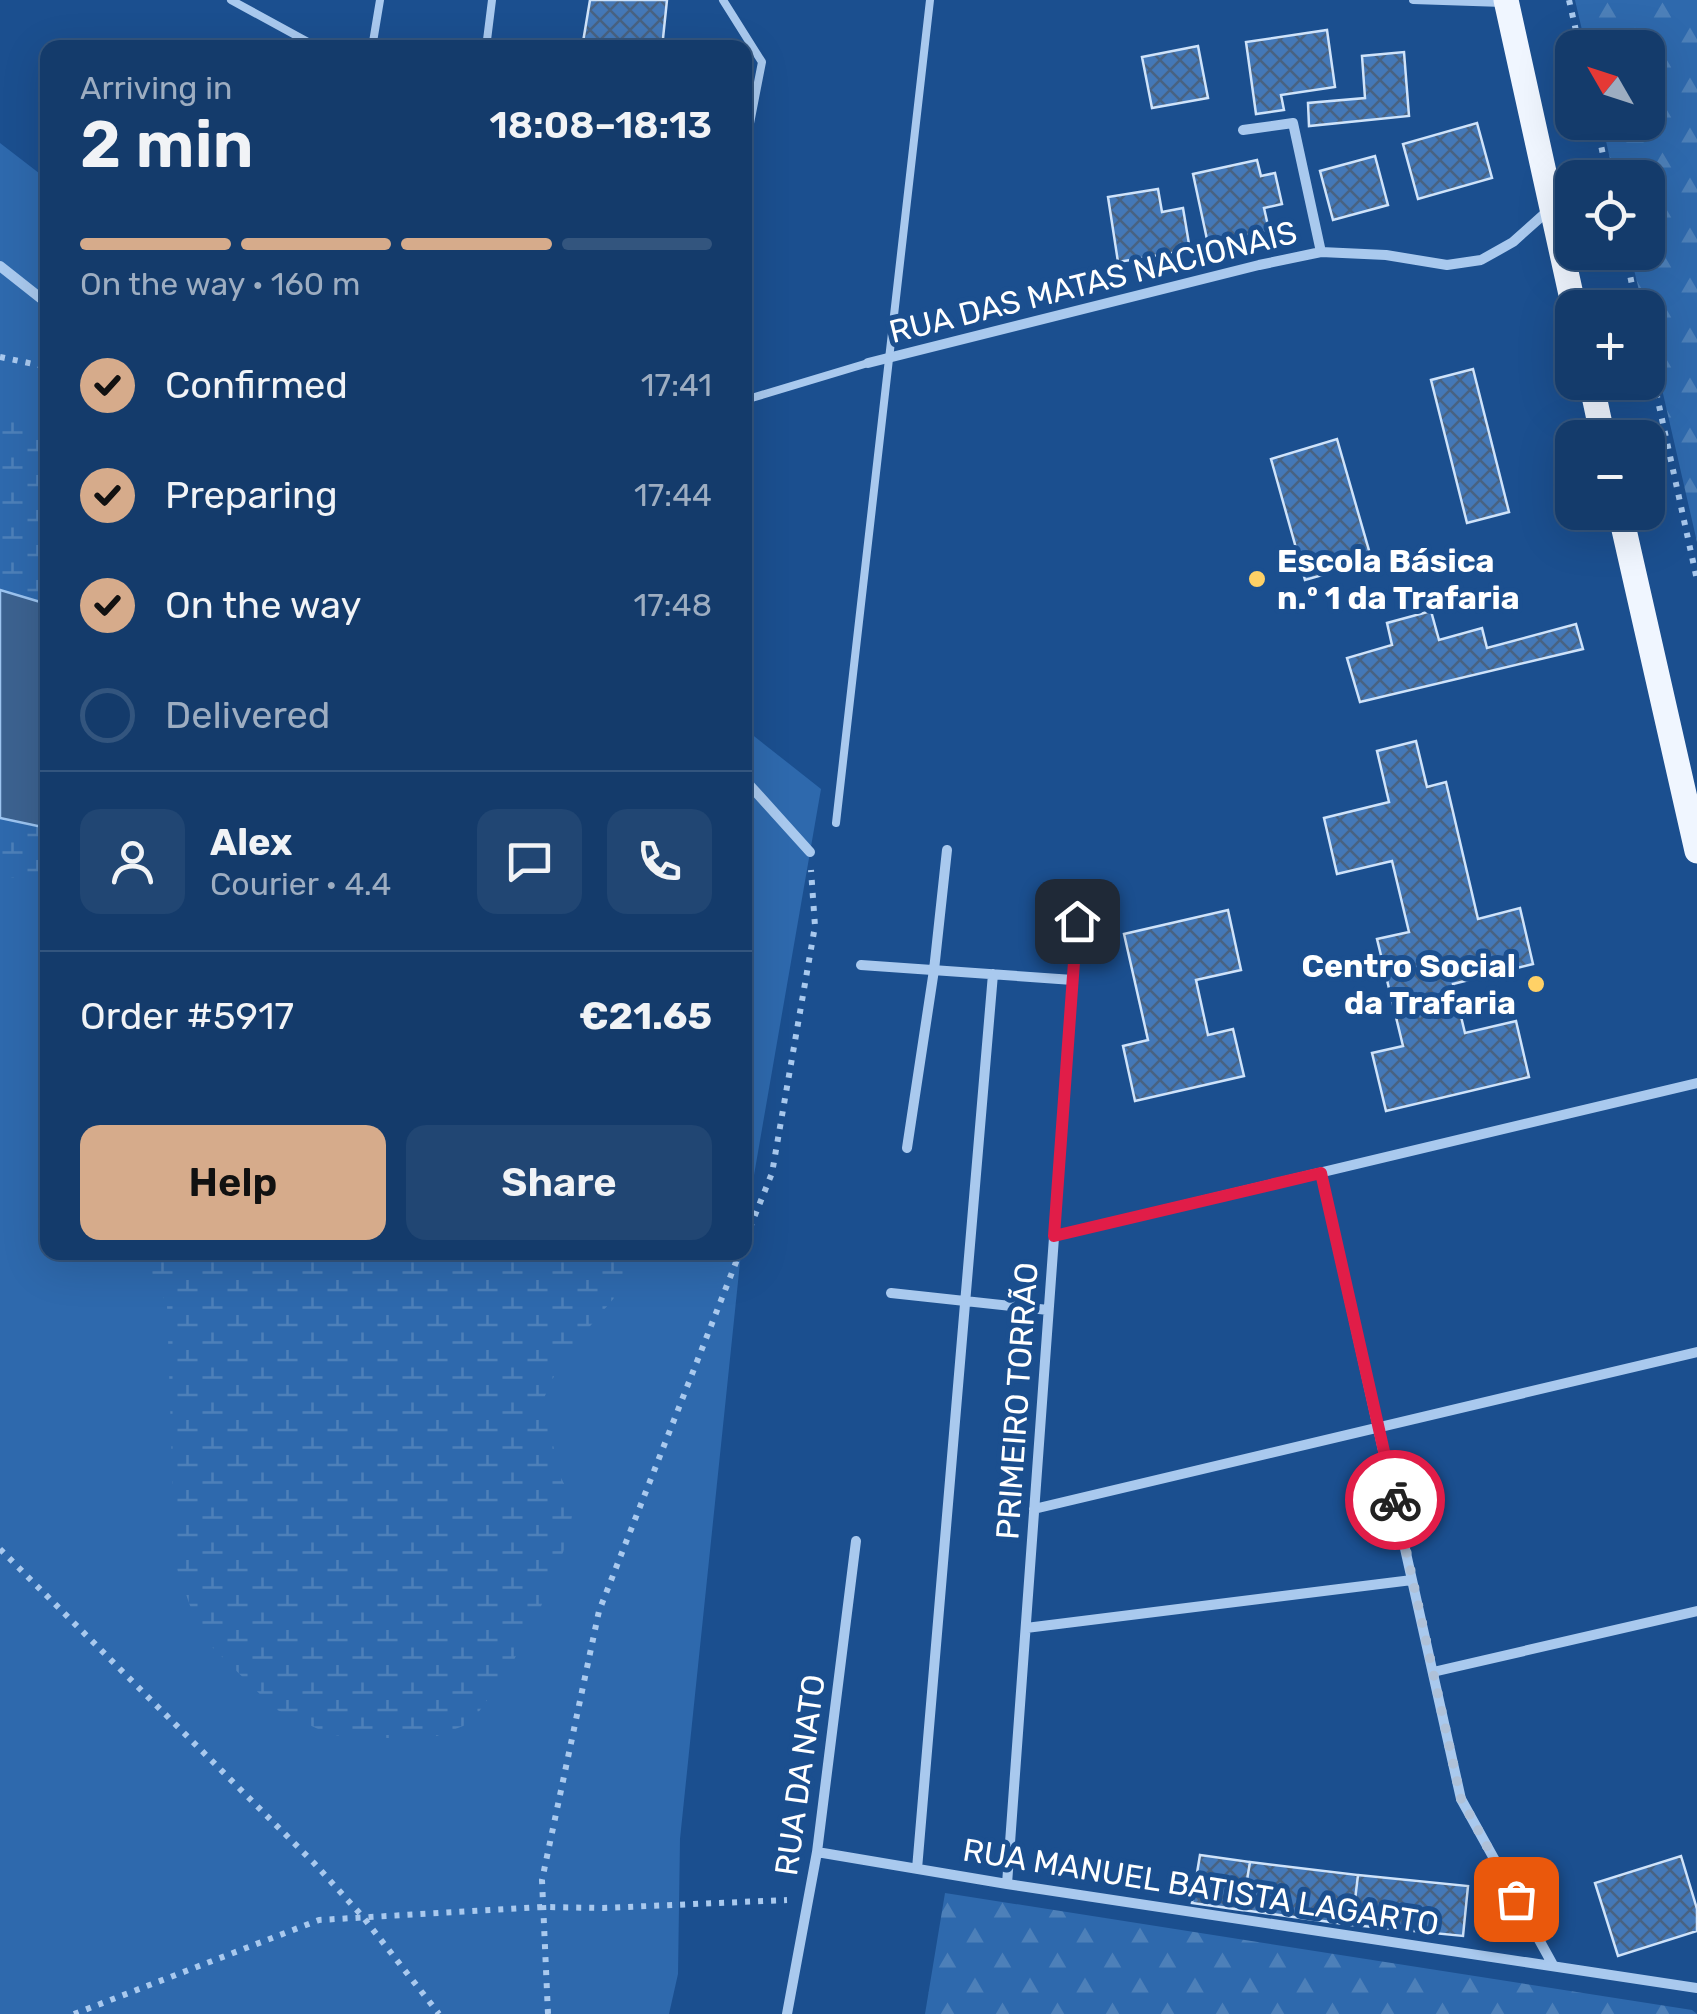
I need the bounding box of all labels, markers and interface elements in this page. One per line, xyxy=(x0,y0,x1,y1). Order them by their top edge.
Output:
north arrow xyxy=(1555,30,1665,140)
map controls xyxy=(1555,30,1665,530)
text: Arriving in xyxy=(80,69,232,107)
text: 18:08–18:13 xyxy=(490,102,712,148)
text: 2 min xyxy=(80,106,254,183)
button: locate xyxy=(1555,160,1665,270)
street label: RUA DAS MATAS NACIONAIS xyxy=(885,213,1301,351)
text: On the way · 160 m xyxy=(80,265,360,303)
button: + xyxy=(1555,290,1665,400)
icon: check xyxy=(80,358,135,413)
text: Confirmed xyxy=(165,362,348,408)
text: 17:41 xyxy=(641,366,712,404)
button: − xyxy=(1555,420,1665,530)
icon: check xyxy=(80,468,135,523)
text: Preparing xyxy=(165,472,338,518)
text: 17:44 xyxy=(634,476,712,514)
place label: Escola Básica n.º 1 da Trafaria xyxy=(1277,542,1520,617)
marker: Escola Básica n.º 1 da Trafaria xyxy=(1246,568,1268,590)
icon: check xyxy=(80,578,135,633)
text: On the way xyxy=(165,582,361,628)
text: 17:48 xyxy=(633,586,712,624)
text: Delivered xyxy=(165,692,330,738)
button: person xyxy=(80,809,185,914)
button: chat xyxy=(477,809,582,914)
button: phone xyxy=(607,809,712,914)
text: Alex xyxy=(210,819,292,865)
text: Courier · 4.4 xyxy=(210,865,391,903)
pin xyxy=(1035,879,1120,964)
icon: home xyxy=(1050,894,1105,949)
place label: Centro Social da Trafaria xyxy=(1302,947,1516,1022)
marker: Centro Social da Trafaria xyxy=(1525,973,1547,995)
text: Order #5917 xyxy=(80,993,294,1039)
text: €21.65 xyxy=(579,993,712,1039)
button: Help xyxy=(80,1125,386,1240)
button: Share xyxy=(406,1125,712,1240)
street label: PRIMEIRO TORRÃO xyxy=(988,1261,1046,1541)
courier xyxy=(1345,1450,1445,1550)
icon: bike xyxy=(1368,1473,1423,1528)
street label: RUA DA NATO xyxy=(767,1672,833,1878)
street label: RUA MANUEL BATISTA LAGARTO xyxy=(960,1831,1442,1943)
pin xyxy=(1474,1857,1559,1942)
icon: bag xyxy=(1489,1872,1544,1927)

